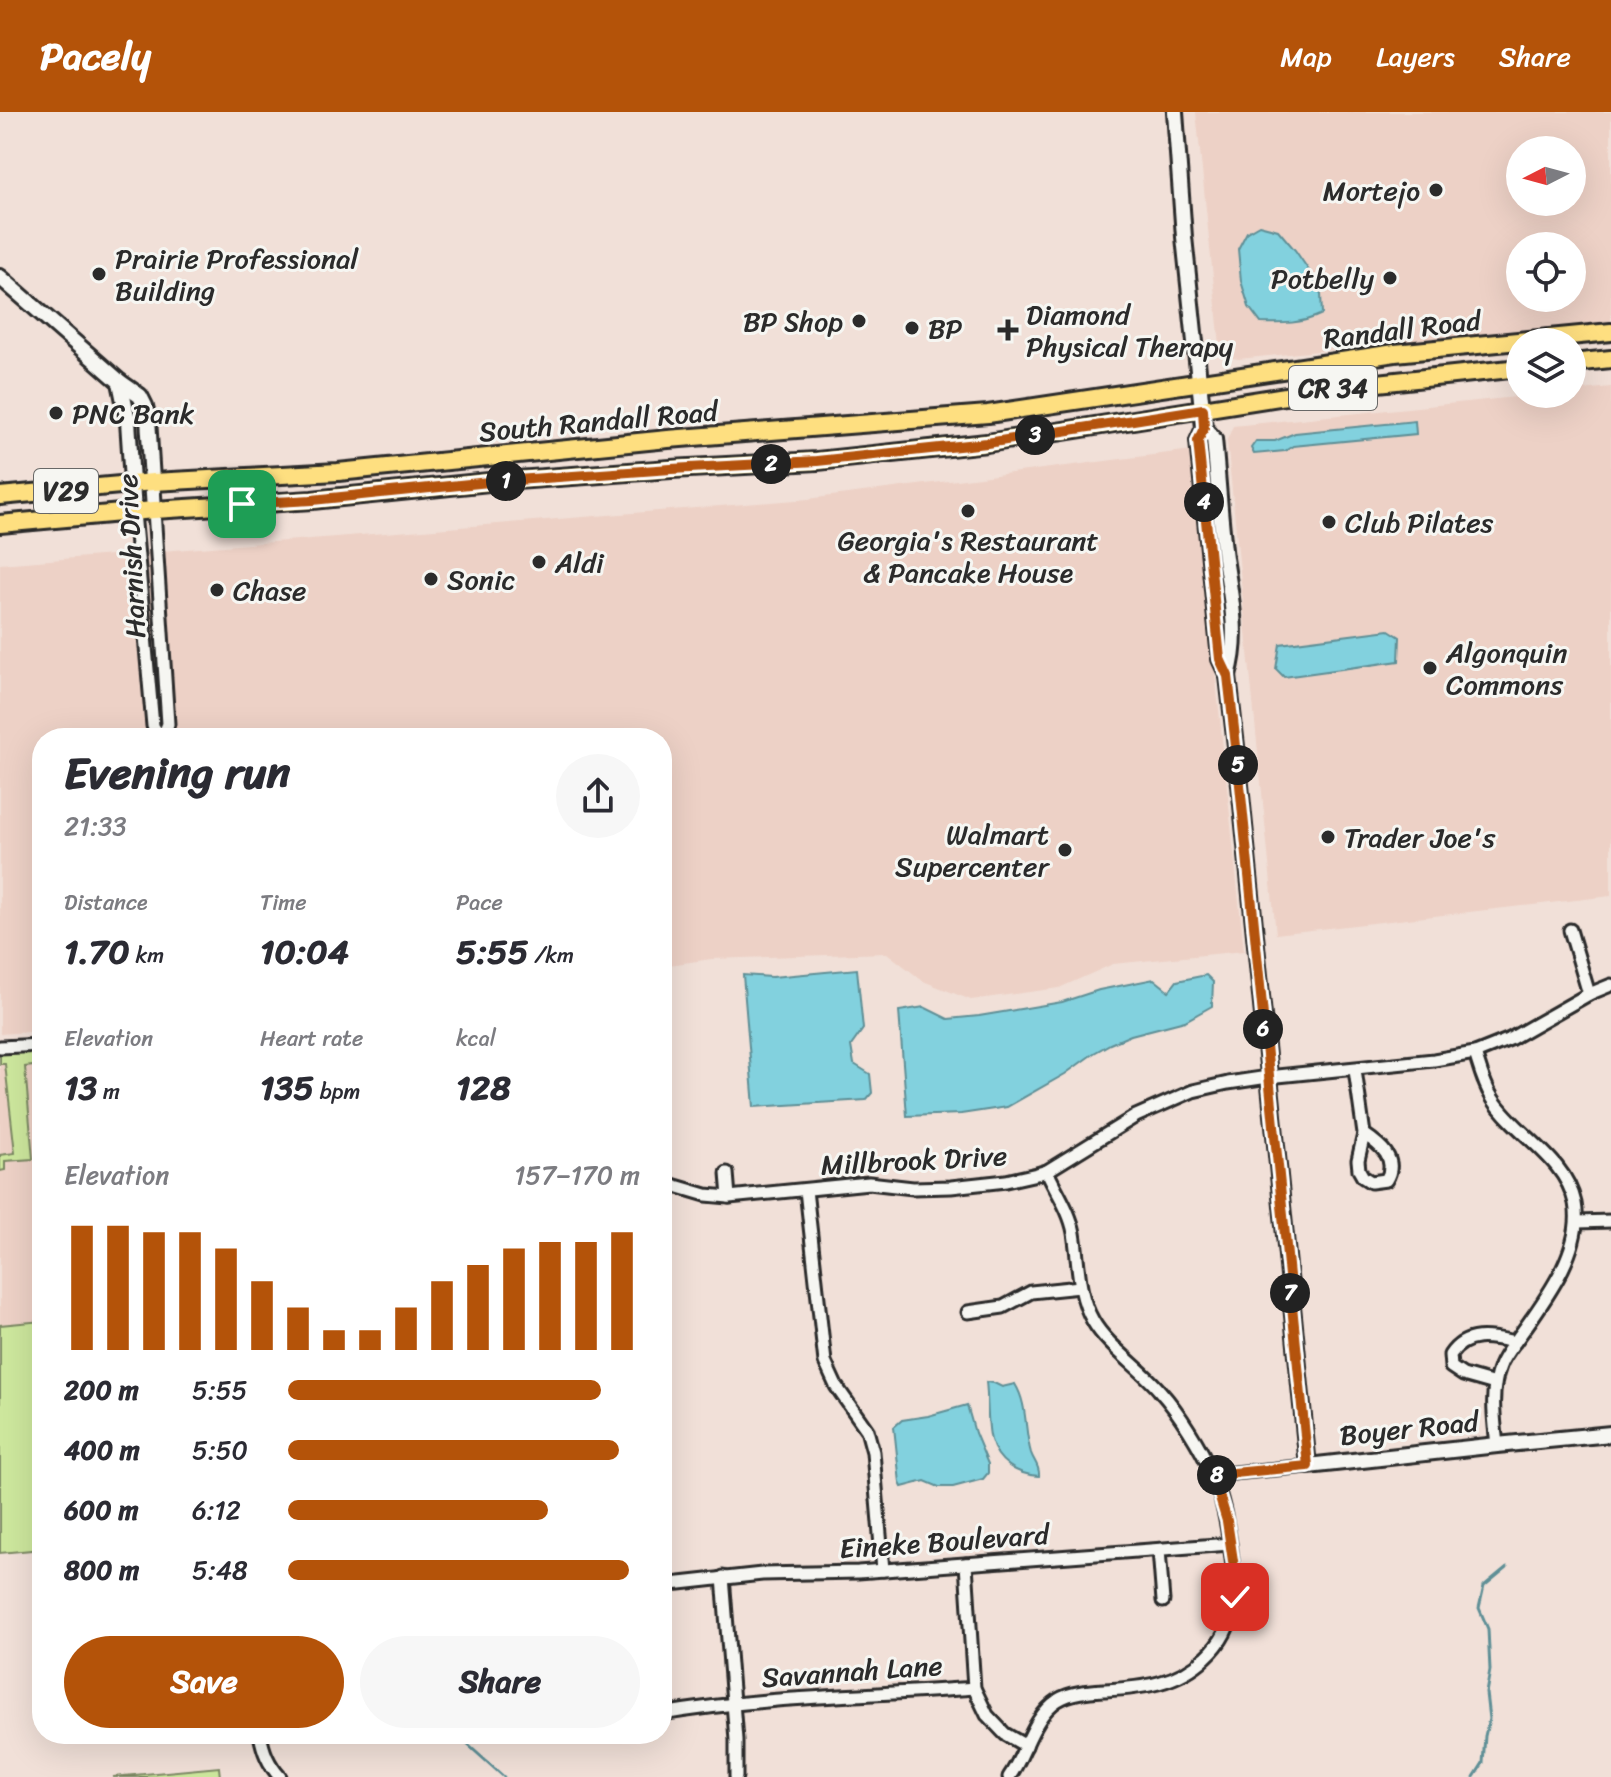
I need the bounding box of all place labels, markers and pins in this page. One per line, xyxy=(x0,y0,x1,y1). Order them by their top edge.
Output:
place label: Mortejo xyxy=(1323,166,1420,215)
marker: Mortejo xyxy=(1427,181,1445,199)
place label: Prairie Professional Building xyxy=(115,234,359,315)
place label: Potbelly xyxy=(1271,254,1374,303)
marker: Prairie Professional Building xyxy=(90,265,108,283)
marker: Potbelly xyxy=(1381,269,1399,287)
place label: Diamond Physical Therapy xyxy=(1026,290,1234,371)
place label: BP Shop xyxy=(743,297,843,346)
place label: BP xyxy=(928,304,963,353)
marker: BP Shop xyxy=(850,312,868,330)
marker: BP xyxy=(903,319,921,337)
marker: Diamond Physical Therapy xyxy=(997,319,1019,341)
place label: PNC Bank xyxy=(72,389,195,438)
marker: PNC Bank xyxy=(47,404,65,422)
pin: 3 xyxy=(1015,415,1055,455)
pin: 2 xyxy=(751,444,791,484)
pin: 1 xyxy=(486,461,526,501)
pin xyxy=(208,470,276,538)
pin: 4 xyxy=(1184,482,1224,522)
place label: Club Pilates xyxy=(1345,498,1494,547)
marker: Georgia's Restaurant & Pancake House xyxy=(959,502,977,520)
marker: Club Pilates xyxy=(1320,513,1338,531)
place label: Georgia's Restaurant & Pancake House xyxy=(837,516,1099,597)
place label: Aldi xyxy=(554,538,605,587)
marker: Aldi xyxy=(530,553,548,571)
place label: Sonic xyxy=(447,555,516,604)
place label: Chase xyxy=(233,566,306,615)
marker: Sonic xyxy=(422,570,440,588)
marker: Chase xyxy=(208,581,226,599)
place label: Algonquin Commons xyxy=(1445,628,1567,709)
marker: Algonquin Commons xyxy=(1421,659,1439,677)
pin: 5 xyxy=(1218,745,1258,785)
place label: Walmart Supercenter xyxy=(895,810,1051,891)
place label: Trader Joe's xyxy=(1344,813,1495,862)
marker: Trader Joe's xyxy=(1319,828,1337,846)
marker: Walmart Supercenter xyxy=(1056,841,1074,859)
pin: 6 xyxy=(1243,1009,1283,1049)
pin: 7 xyxy=(1270,1273,1310,1313)
pin: 8 xyxy=(1197,1455,1237,1495)
pin xyxy=(1201,1563,1269,1631)

